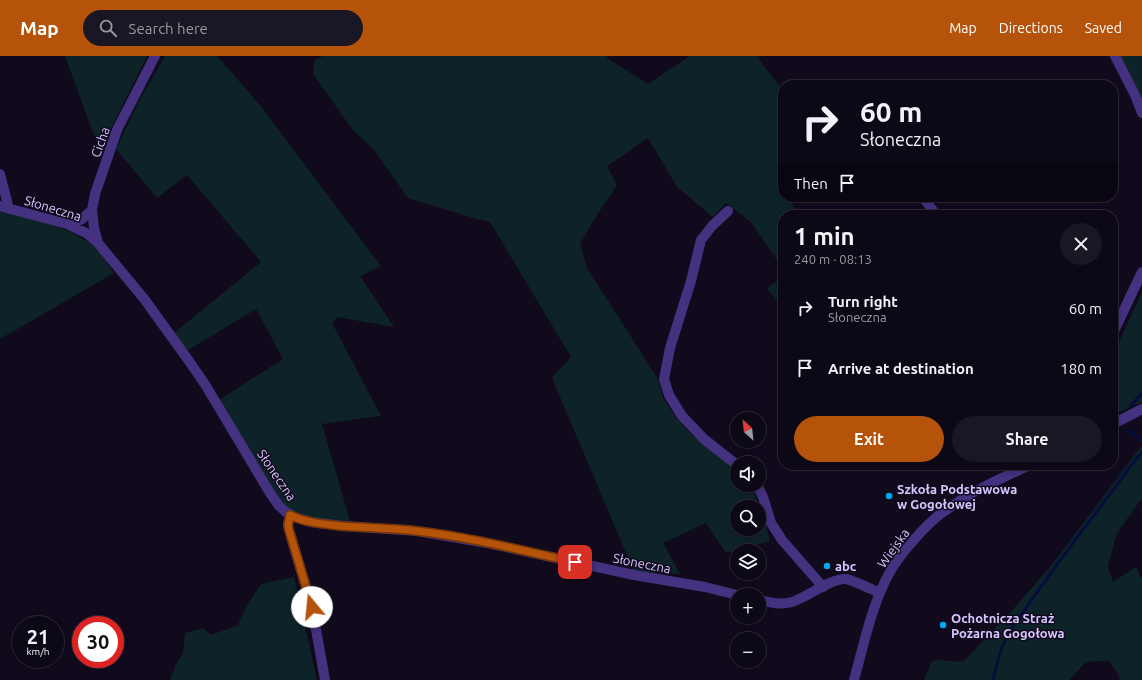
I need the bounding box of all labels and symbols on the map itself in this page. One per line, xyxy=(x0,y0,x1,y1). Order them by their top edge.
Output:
street label: Cicha xyxy=(88,125,112,159)
street label: Słoneczna xyxy=(23,193,83,223)
north arrow xyxy=(730,412,766,448)
street label: Słoneczna xyxy=(255,447,299,503)
place label: Szkoła Podstawowa w Gogołowej xyxy=(897,482,1017,511)
marker: Szkoła Podstawowa w Gogołowej xyxy=(884,491,894,501)
street label: Wiejska xyxy=(874,526,912,570)
pin xyxy=(558,545,592,579)
street label: Słoneczna xyxy=(612,551,672,575)
place label: abc xyxy=(835,559,857,573)
marker: abc xyxy=(822,561,832,571)
position arrow xyxy=(291,586,333,628)
place label: Ochotnicza Straż Pożarna Gogołowa xyxy=(951,611,1065,640)
speed limit sign: 30 xyxy=(72,616,124,668)
marker: Ochotnicza Straż Pożarna Gogołowa xyxy=(938,620,948,630)

